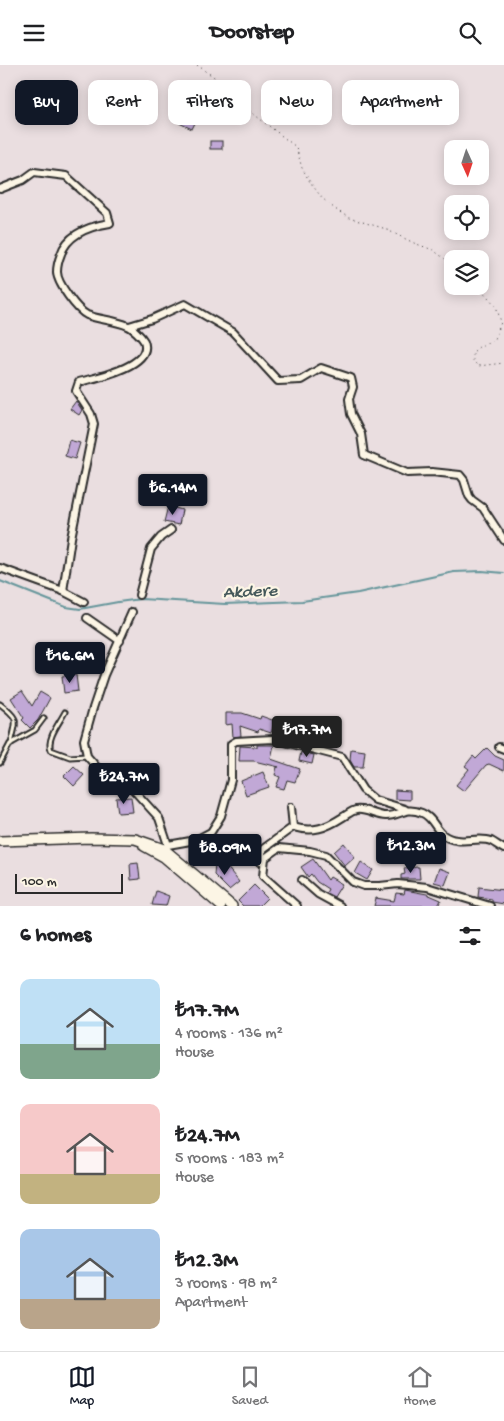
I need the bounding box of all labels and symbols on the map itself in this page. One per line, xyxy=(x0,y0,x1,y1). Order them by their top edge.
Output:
north arrow xyxy=(444,140,489,185)
pin: ₺6.14M xyxy=(132,473,214,516)
water label: Akdere xyxy=(223,581,278,604)
pin: ₺16.6M xyxy=(29,641,111,684)
pin: ₺17.7M xyxy=(266,715,348,758)
pin: ₺24.7M xyxy=(83,763,165,805)
pin: ₺12.3M xyxy=(370,831,452,874)
pin: ₺8.09M xyxy=(184,833,266,876)
scale bar xyxy=(15,871,122,894)

